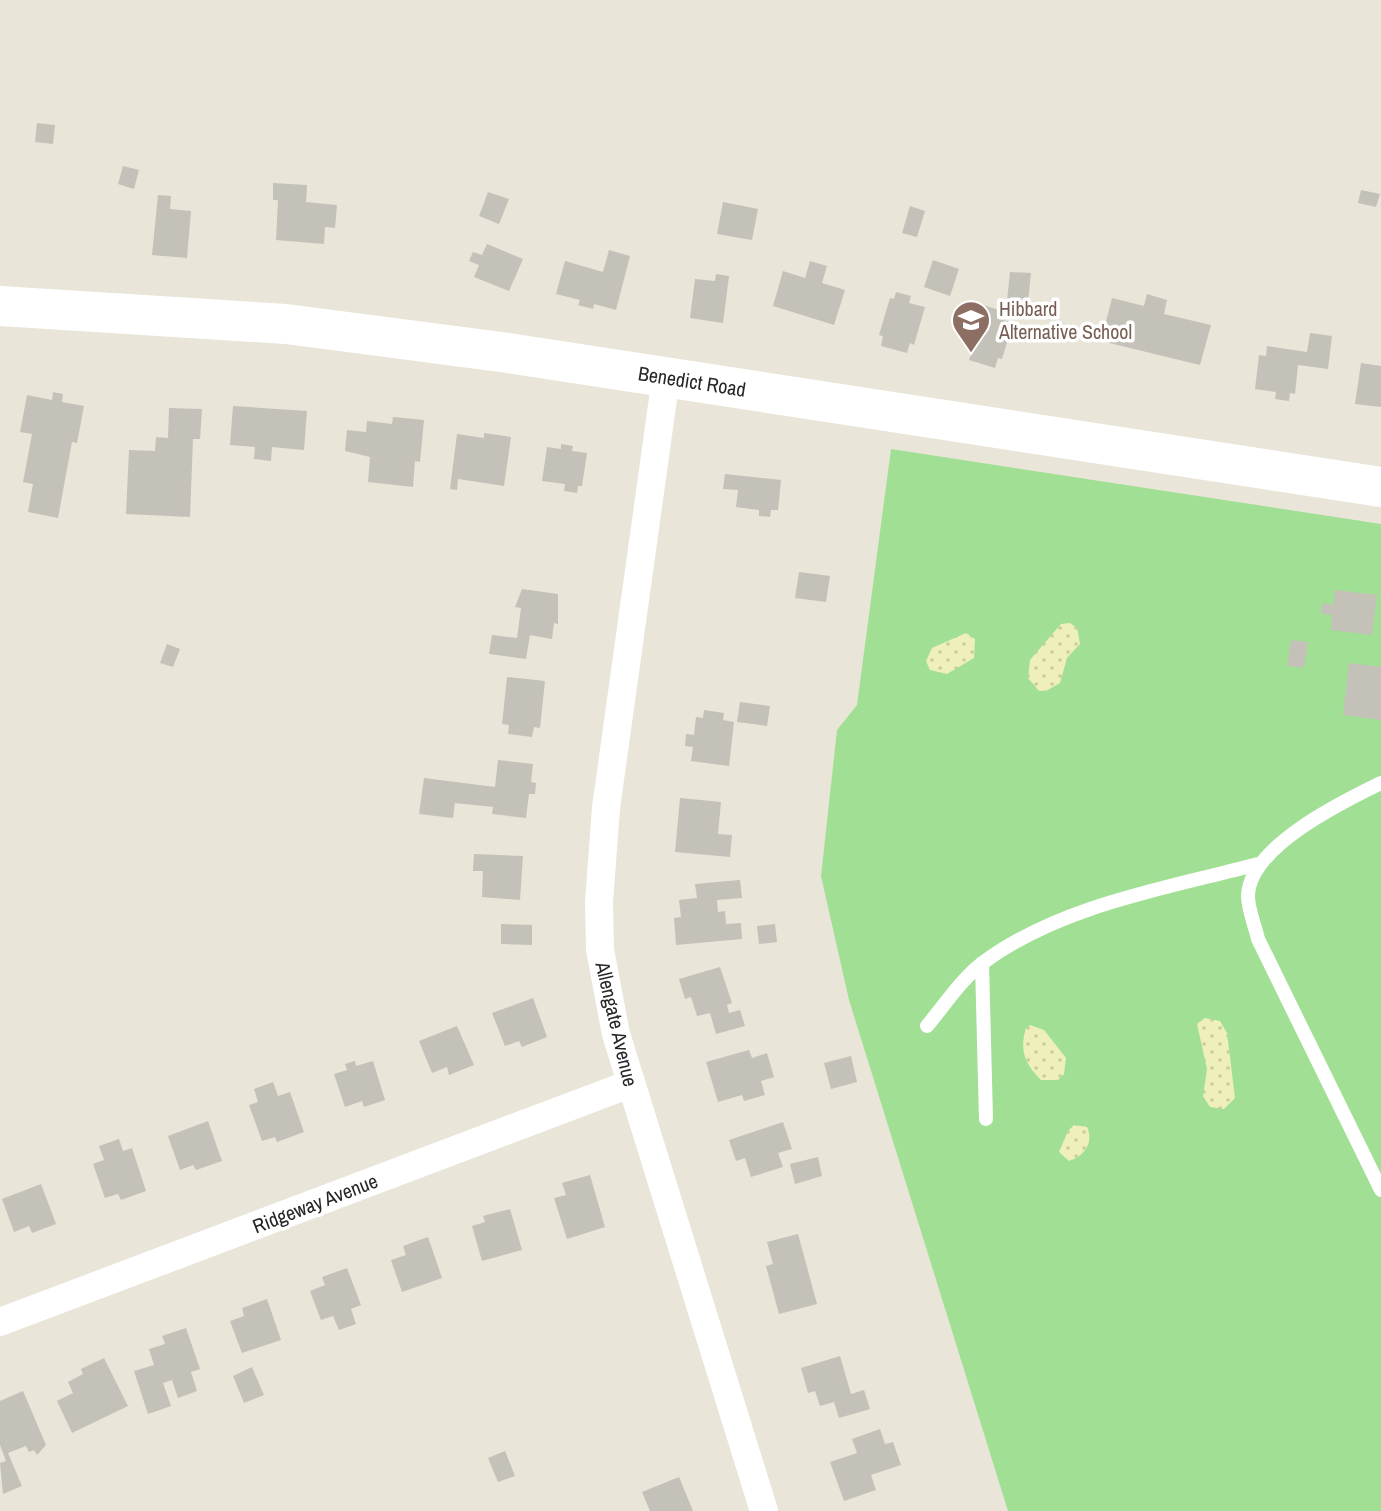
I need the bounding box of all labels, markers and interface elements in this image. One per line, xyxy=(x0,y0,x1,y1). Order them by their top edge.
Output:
place label: Hibbard Alternative School xyxy=(998,295,1132,345)
school or university icon: Hibbard Alternative School xyxy=(950,299,992,354)
street label: Benedict Road xyxy=(636,359,748,403)
street label: Allengate Avenue xyxy=(589,958,644,1089)
street label: Ridgeway Avenue xyxy=(249,1167,381,1239)

